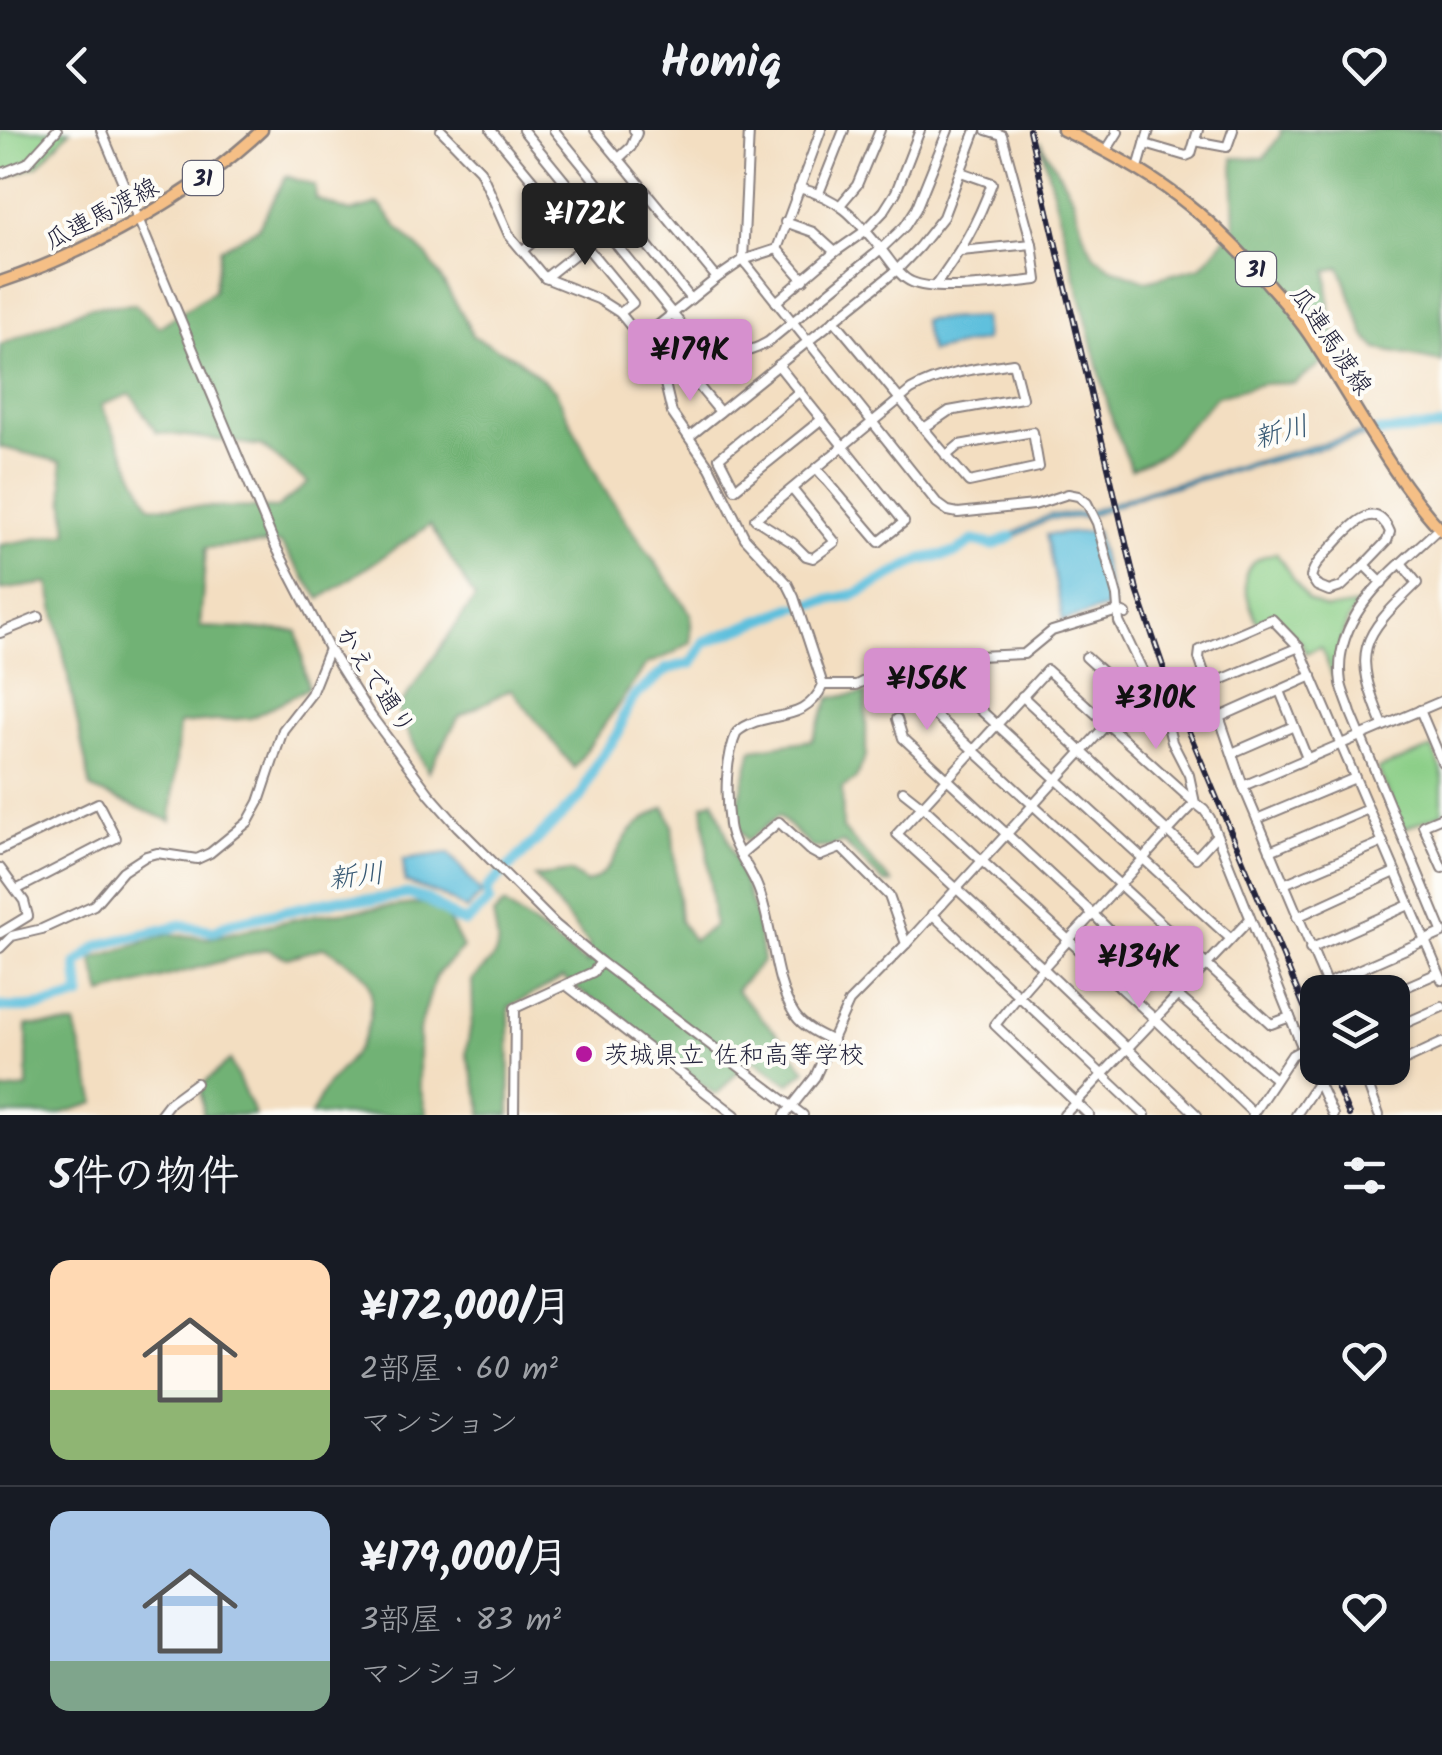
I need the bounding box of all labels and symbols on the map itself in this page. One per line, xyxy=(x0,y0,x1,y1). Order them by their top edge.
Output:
road number: 31 xyxy=(183,161,223,195)
street label: 瓜連馬渡線 xyxy=(37,168,167,262)
pin: ¥172K xyxy=(515,183,655,268)
road number: 31 xyxy=(1236,252,1276,286)
street label: 瓜連馬渡線 xyxy=(1279,278,1382,404)
pin: ¥179K xyxy=(620,319,760,404)
water label: 新川 xyxy=(1249,404,1315,462)
street label: かえで通り xyxy=(324,619,425,744)
pin: ¥156K xyxy=(857,648,997,733)
pin: ¥310K xyxy=(1086,667,1226,752)
water label: 新川 xyxy=(326,852,387,903)
pin: ¥134K xyxy=(1069,926,1209,1011)
place label: 茨城県立 佐和高等学校 xyxy=(604,1036,864,1076)
marker: 茨城県立 佐和高等学校 xyxy=(573,1043,595,1065)

